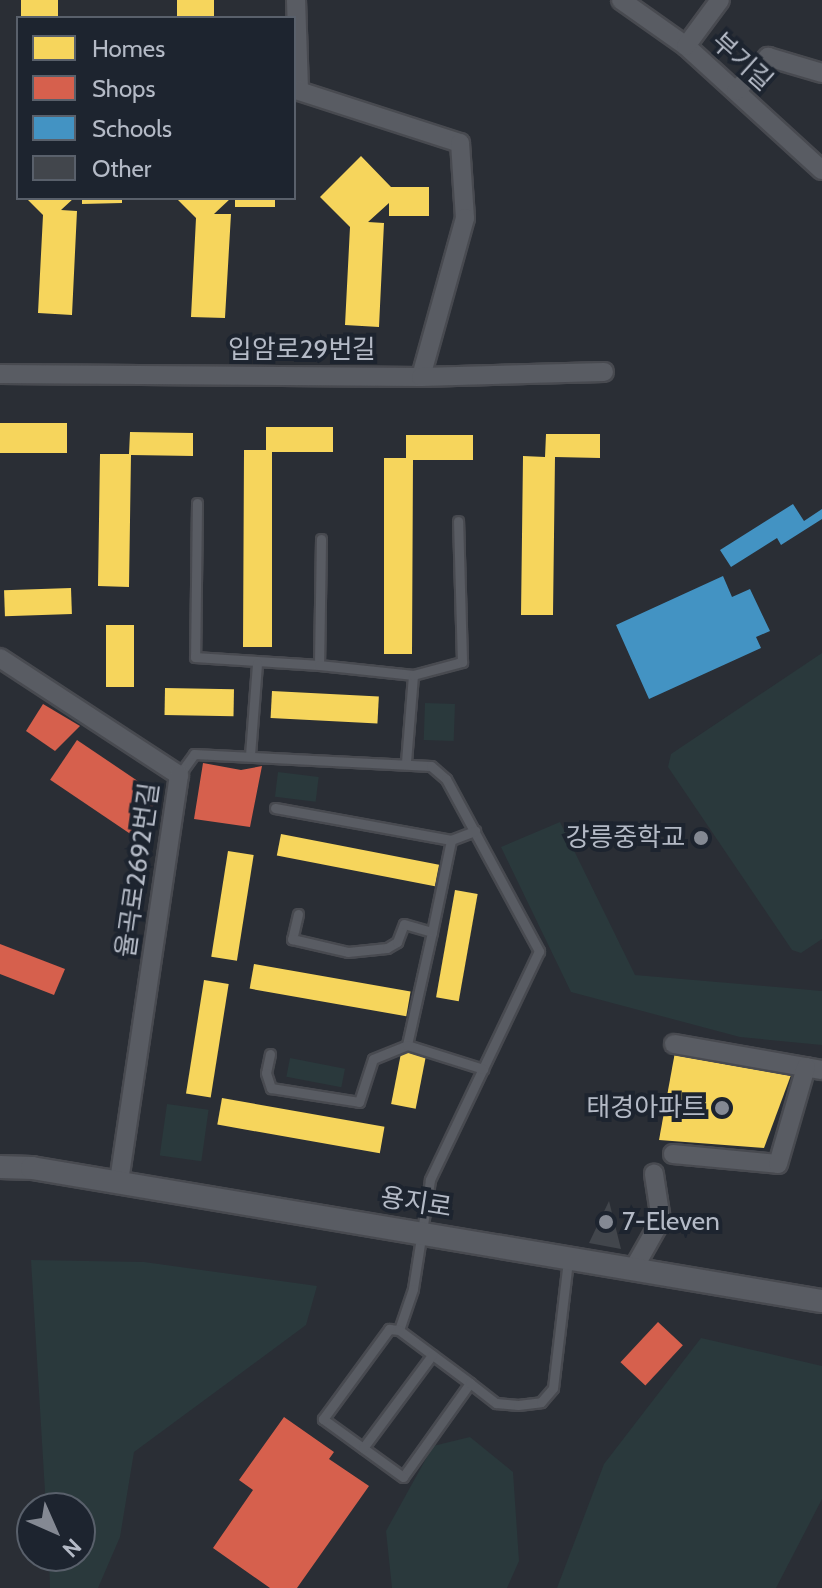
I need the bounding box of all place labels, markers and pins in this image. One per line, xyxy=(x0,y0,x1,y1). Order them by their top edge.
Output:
place label: 강릉중학교 xyxy=(565,822,685,854)
marker: 강릉중학교 xyxy=(692,829,710,847)
place label: 태경아파트 xyxy=(586,1092,706,1124)
marker: 태경아파트 xyxy=(713,1099,731,1117)
place label: 7-Eleven xyxy=(622,1206,720,1238)
marker: 7-Eleven xyxy=(597,1213,615,1231)

